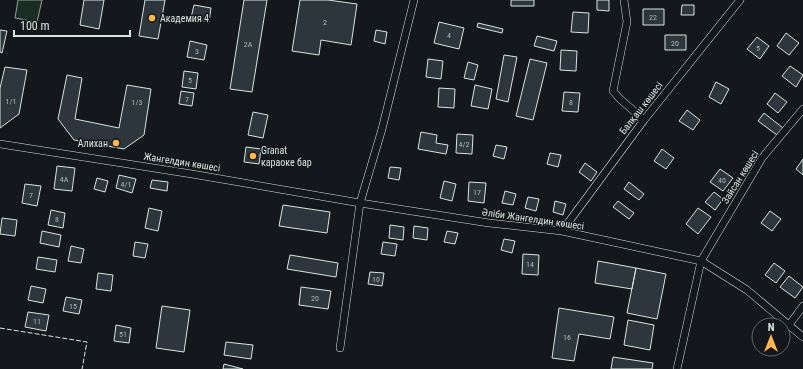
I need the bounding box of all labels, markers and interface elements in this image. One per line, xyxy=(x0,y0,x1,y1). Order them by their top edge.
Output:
scale bar xyxy=(14,12,130,38)
marker: Академия 4 xyxy=(147,13,157,23)
place label: Академия 4 xyxy=(160,13,209,24)
house number: 22 xyxy=(649,13,657,22)
house number: 2 xyxy=(323,18,327,27)
text: 100 m xyxy=(20,19,50,33)
house number: 4 xyxy=(447,31,451,40)
house number: 20 xyxy=(671,39,679,48)
house number: 2А xyxy=(244,40,253,49)
house number: 5 xyxy=(756,44,760,53)
house number: 3 xyxy=(195,47,199,56)
house number: 5 xyxy=(188,76,192,85)
street label: Балқаш көшесі xyxy=(617,80,665,136)
house number: 7 xyxy=(185,95,189,104)
house number: 1/1 xyxy=(6,97,16,106)
house number: 1/3 xyxy=(132,98,142,107)
house number: 8 xyxy=(569,98,573,107)
place label: Алихан xyxy=(78,138,108,149)
marker: Алихан xyxy=(111,138,121,148)
house number: 4/2 xyxy=(459,140,469,149)
place label: Granat караоке бар xyxy=(261,145,312,168)
street label: Зайсан көшесі xyxy=(719,149,761,205)
street label: Жангелдин көшесі xyxy=(143,151,221,173)
marker: Granat караоке бар xyxy=(248,151,258,161)
house number: 4А xyxy=(60,175,69,184)
house number: 40 xyxy=(718,176,726,185)
house number: 4/1 xyxy=(121,180,131,189)
house number: 17 xyxy=(473,188,481,197)
house number: 7 xyxy=(29,191,33,200)
street label: Әліби Жангелдин көшесі xyxy=(481,206,585,232)
house number: 8 xyxy=(55,215,59,224)
house number: 14 xyxy=(526,260,534,269)
house number: 10 xyxy=(372,275,380,284)
house number: 20 xyxy=(311,294,319,303)
house number: 15 xyxy=(69,302,77,311)
house number: 11 xyxy=(33,317,41,326)
north arrow xyxy=(751,317,791,357)
text: N xyxy=(768,321,775,334)
house number: 51 xyxy=(119,330,127,339)
house number: 16 xyxy=(563,333,571,342)

